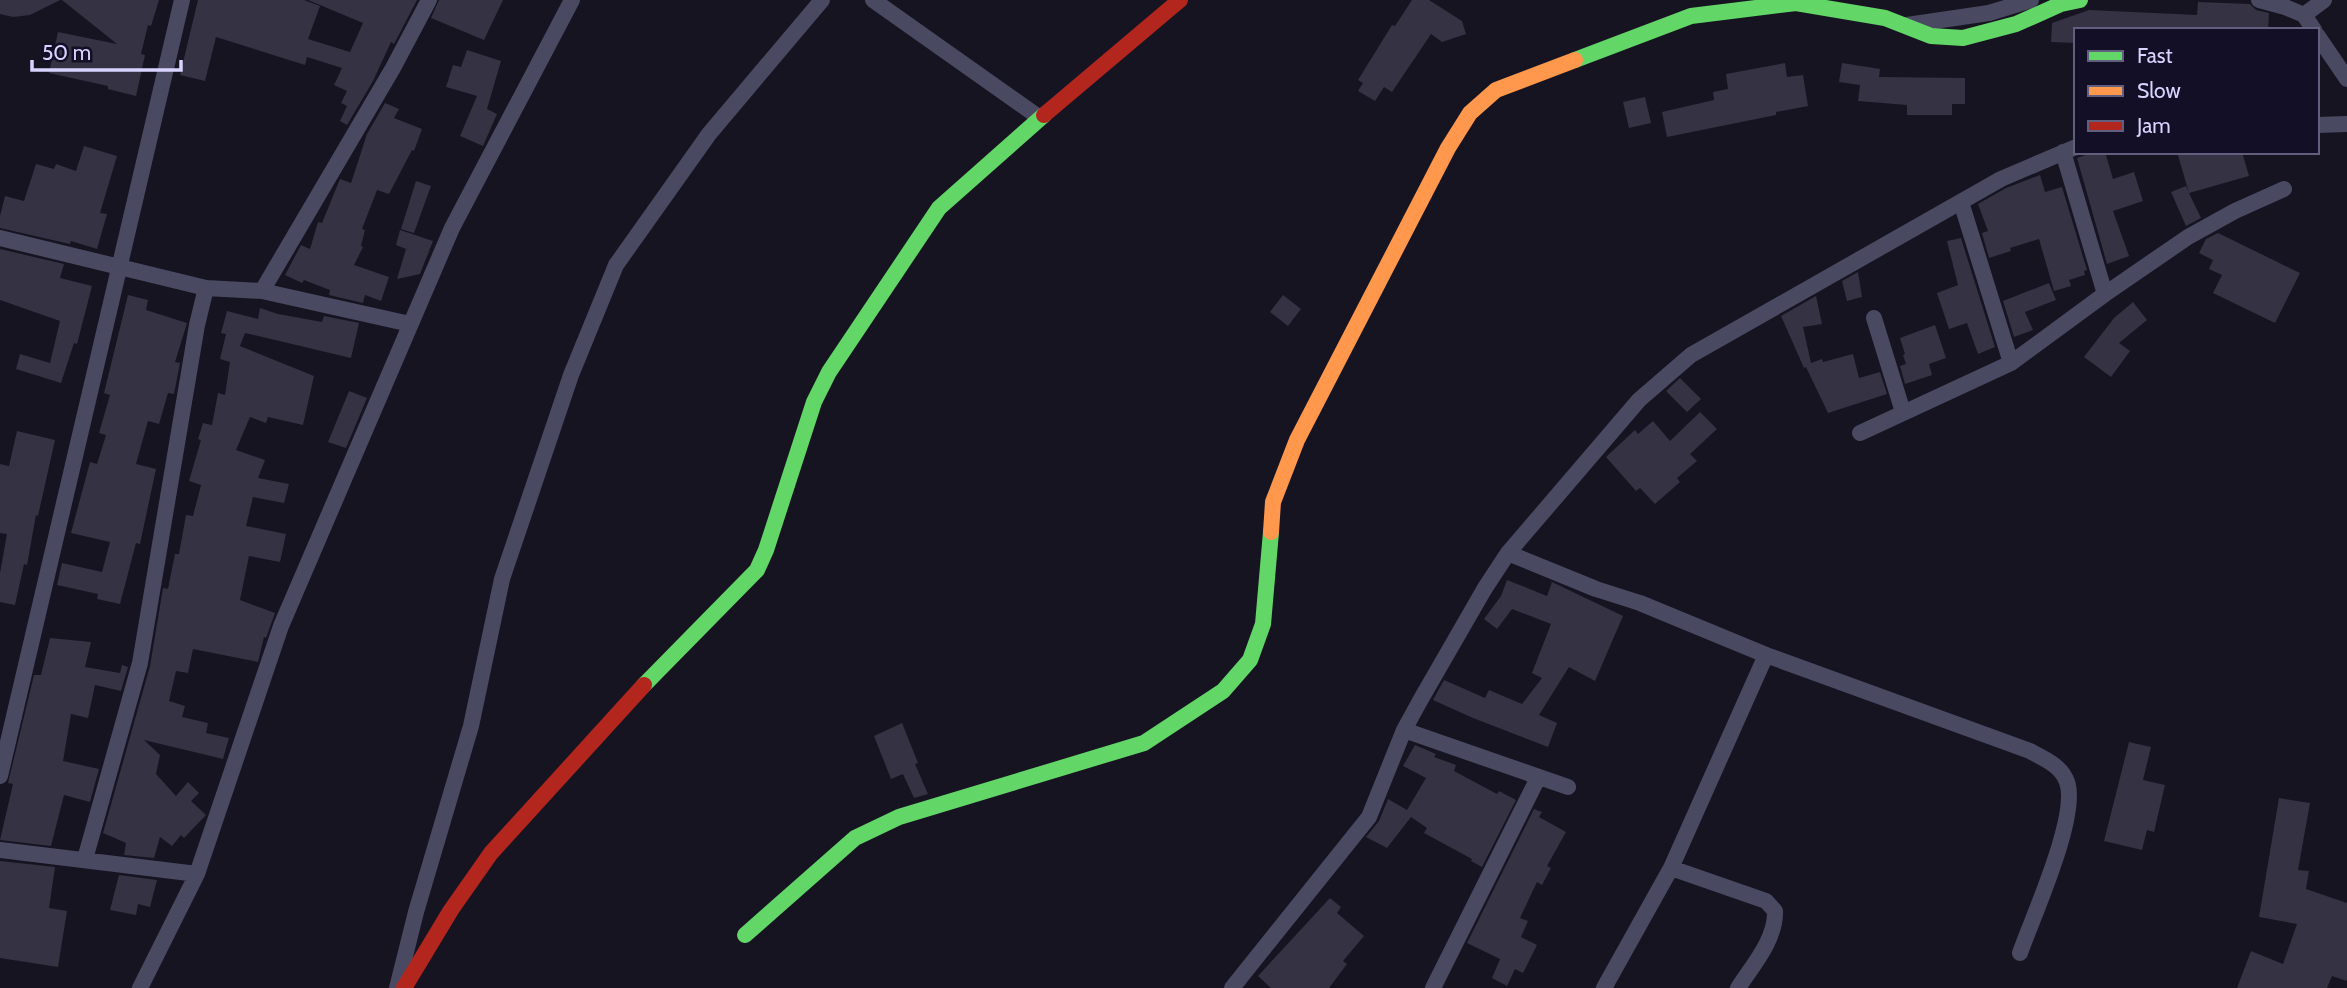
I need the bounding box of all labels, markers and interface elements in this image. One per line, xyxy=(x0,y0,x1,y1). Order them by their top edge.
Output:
scale bar xyxy=(32,28,180,72)
legend xyxy=(2074,28,2319,154)
text: 50 m xyxy=(42,40,91,65)
text: Fast xyxy=(2137,43,2173,68)
text: Slow xyxy=(2137,78,2181,103)
text: Jam xyxy=(2136,113,2171,138)

